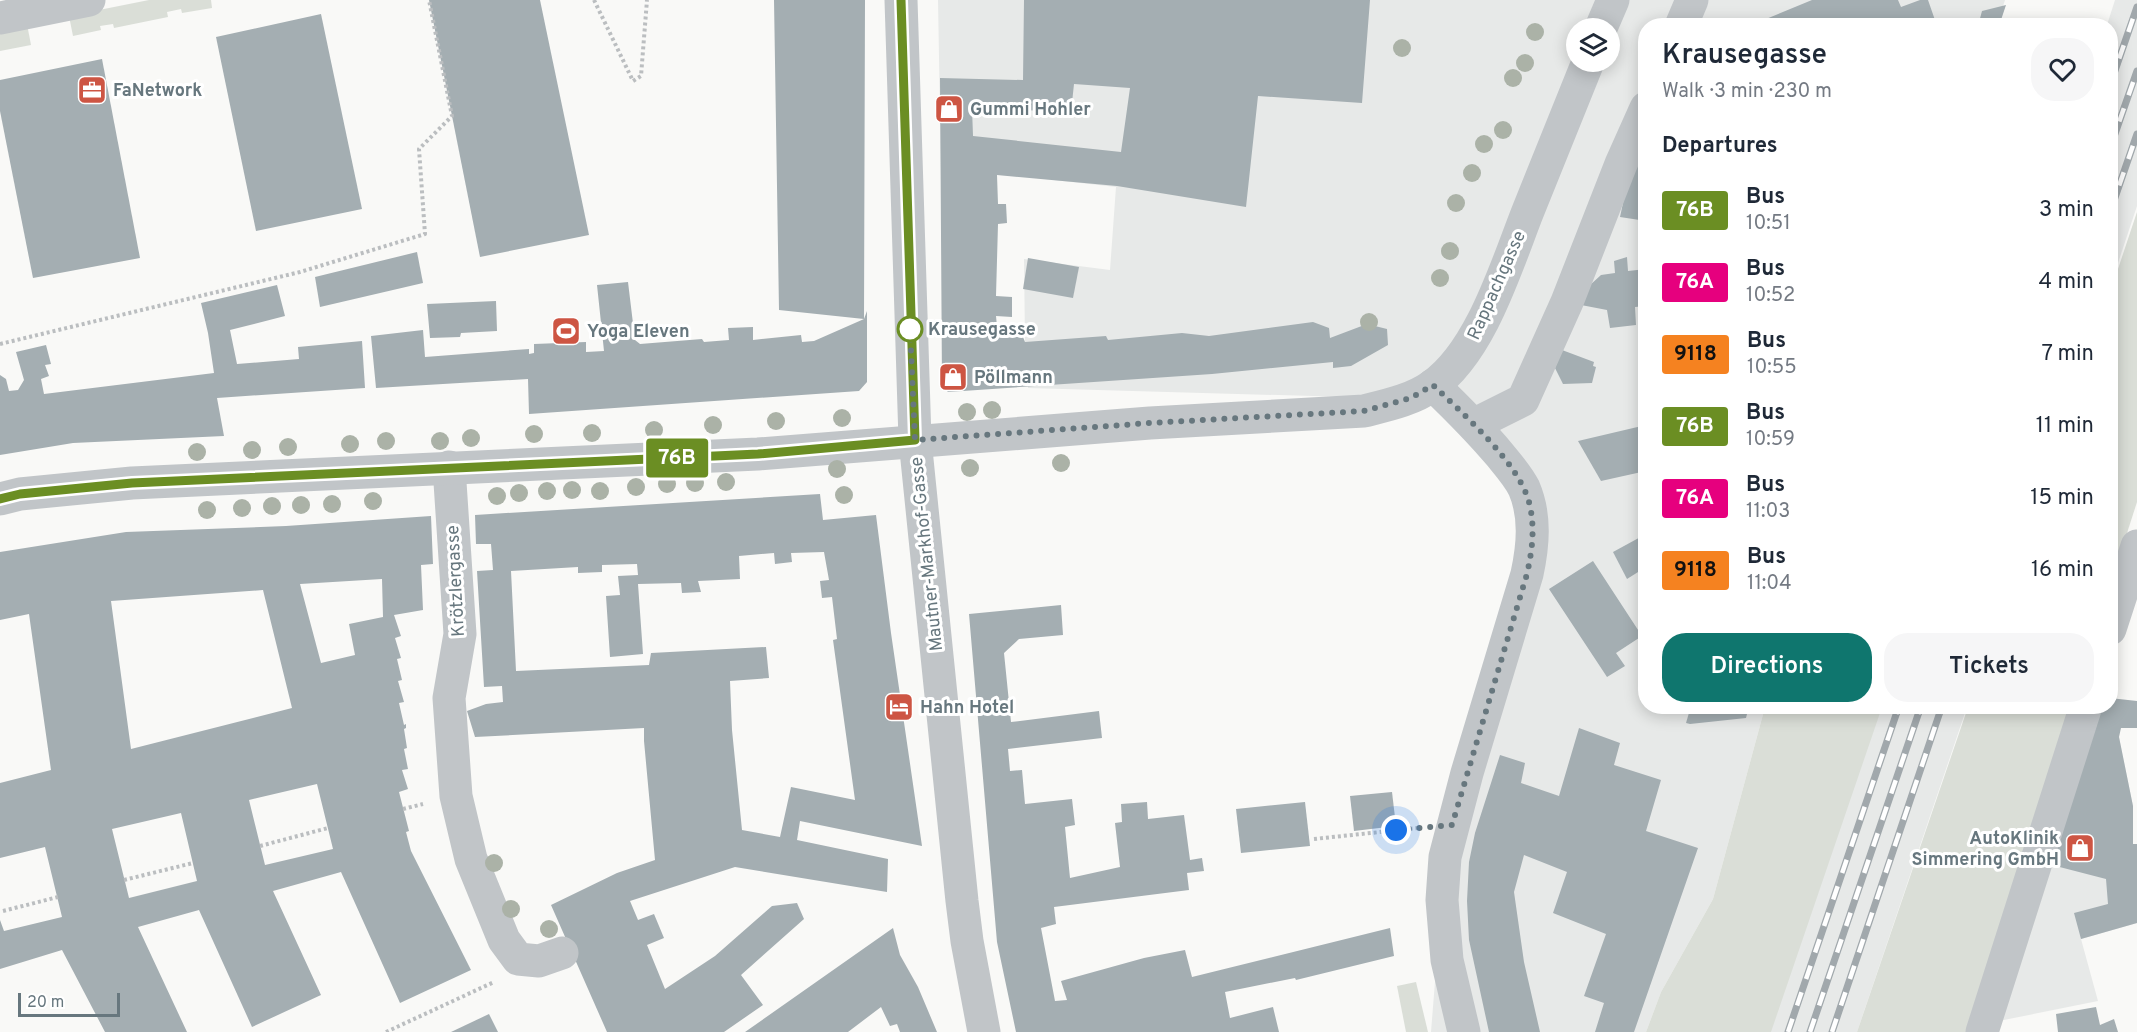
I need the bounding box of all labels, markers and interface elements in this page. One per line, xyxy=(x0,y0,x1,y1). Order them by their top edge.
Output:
map controls xyxy=(1566,18,1620,72)
button: layers xyxy=(1566,18,1620,72)
text: Krausegasse xyxy=(1662,38,1827,74)
button: heart xyxy=(2031,38,2094,101)
office icon: FaNetwork xyxy=(76,74,108,106)
text: Walk · 3 min · 230 m xyxy=(1662,79,1832,105)
place label: FaNetwork xyxy=(113,80,202,103)
shop icon: Gummi Hohler xyxy=(933,93,965,125)
place label: Gummi Hohler xyxy=(970,99,1091,122)
text: Departures xyxy=(1662,133,1778,160)
text: Bus xyxy=(1746,184,1785,211)
text: 76B xyxy=(1676,197,1714,224)
text: 3 min xyxy=(2039,197,2094,224)
text: 10:51 xyxy=(1746,211,1791,237)
street label: Rappachgasse xyxy=(1463,227,1532,344)
text: Bus xyxy=(1746,256,1785,283)
text: 76A xyxy=(1676,269,1714,296)
text: 4 min xyxy=(2039,269,2094,296)
text: 10:52 xyxy=(1746,283,1795,309)
sports icon: Yoga Eleven xyxy=(550,315,582,347)
marker: Krausegasse xyxy=(897,316,923,342)
place label: Krausegasse xyxy=(928,319,1036,342)
place label: Yoga Eleven xyxy=(587,321,690,344)
text: Bus xyxy=(1747,328,1786,355)
text: 9118 xyxy=(1674,341,1717,368)
text: 7 min xyxy=(2042,341,2094,368)
text: 10:55 xyxy=(1747,355,1797,381)
shop icon: Pöllmann xyxy=(937,361,969,393)
place label: Pöllmann xyxy=(974,367,1053,390)
text: Bus xyxy=(1746,400,1785,427)
text: 76B xyxy=(1676,413,1714,440)
text: 11 min xyxy=(2036,413,2094,440)
text: 10:59 xyxy=(1746,427,1795,453)
line badge: 76B xyxy=(642,438,712,478)
text: 76B xyxy=(658,445,696,472)
street label: Mautner-Markhof-Gasse xyxy=(906,456,949,652)
text: Bus xyxy=(1746,472,1785,499)
text: 76A xyxy=(1676,485,1714,512)
text: 15 min xyxy=(2030,485,2094,512)
text: 11:03 xyxy=(1746,499,1790,525)
street label: Krötzlergasse xyxy=(442,525,471,637)
text: Bus xyxy=(1747,544,1786,571)
text: 9118 xyxy=(1674,557,1717,584)
text: 16 min xyxy=(2031,557,2094,584)
text: 11:04 xyxy=(1747,571,1792,597)
button: Directions xyxy=(1662,633,1872,702)
button: Tickets xyxy=(1884,633,2094,702)
hotel icon: Hahn Hotel xyxy=(883,691,915,723)
place label: Hahn Hotel xyxy=(920,697,1014,720)
your location xyxy=(1381,815,1411,845)
place label: AutoKlinik Simmering GmbH xyxy=(1912,828,2059,872)
shop icon: AutoKlinik Simmering GmbH xyxy=(2064,832,2096,864)
scale bar xyxy=(18,990,120,1018)
text: 20 m xyxy=(27,993,64,1013)

